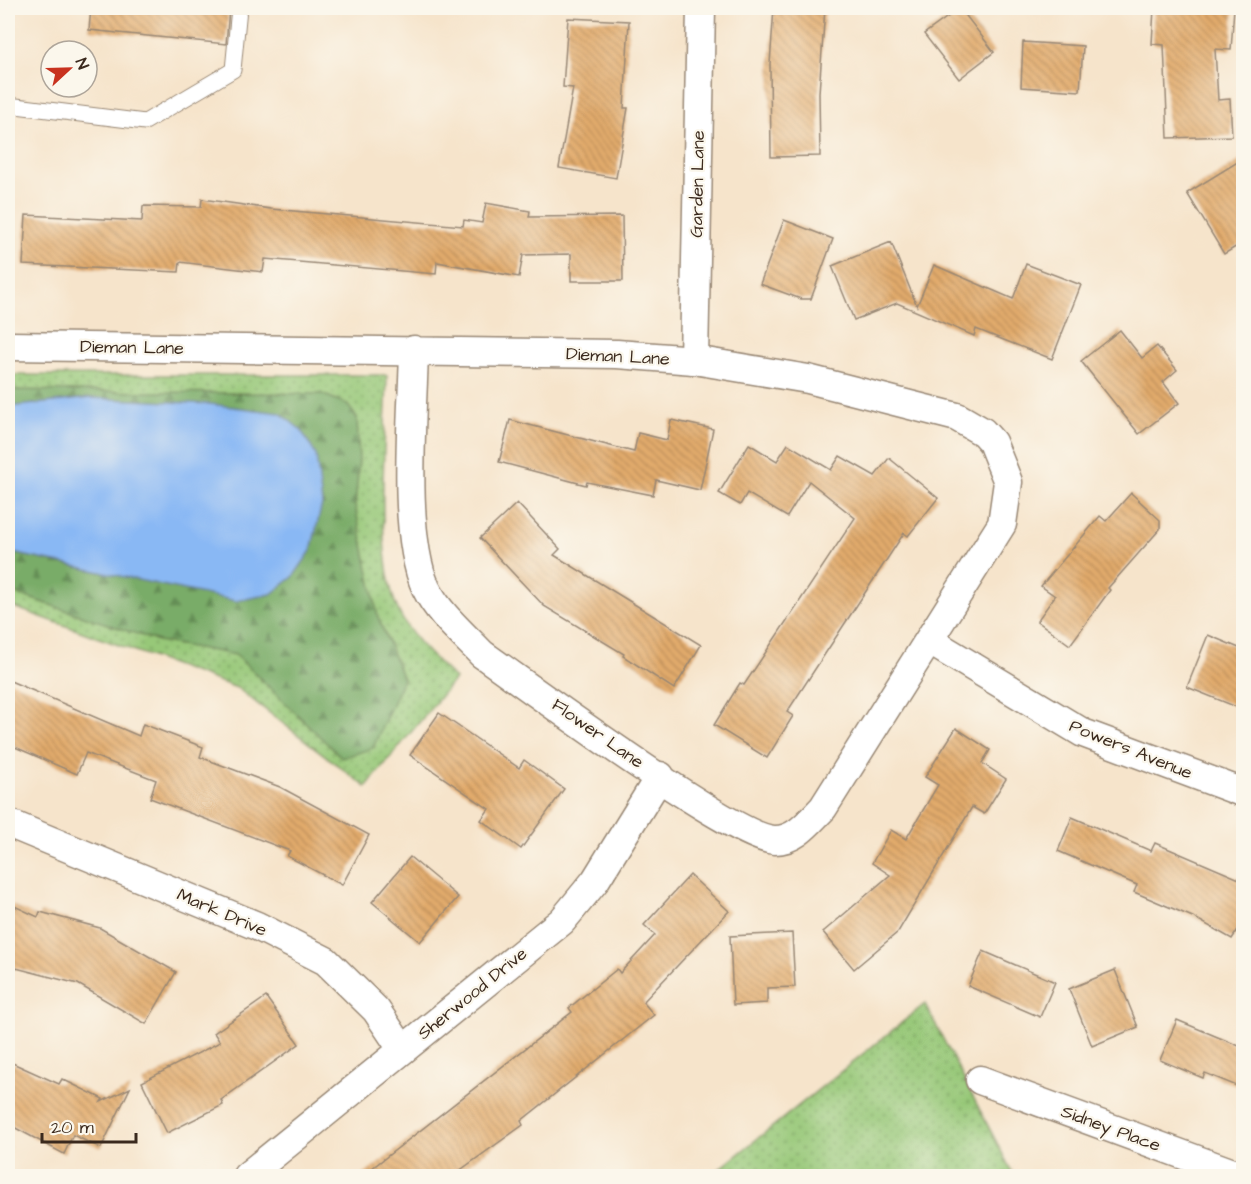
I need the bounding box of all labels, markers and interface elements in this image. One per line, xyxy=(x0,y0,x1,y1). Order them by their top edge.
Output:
north arrow xyxy=(39,39,99,99)
text: N xyxy=(70,55,94,73)
street label: Garden Lane xyxy=(684,130,711,238)
street label: Dieman Lane xyxy=(80,334,184,361)
street label: Dieman Lane xyxy=(565,341,671,372)
street label: Flower Lane xyxy=(547,692,649,775)
street label: Powers Avenue xyxy=(1066,713,1196,786)
street label: Mark Drive xyxy=(173,882,271,943)
street label: Sherwood Drive xyxy=(412,941,533,1046)
street label: Sidney Place xyxy=(1057,1099,1164,1159)
scale bar xyxy=(42,1106,136,1144)
text: 20 m xyxy=(51,1115,94,1140)

